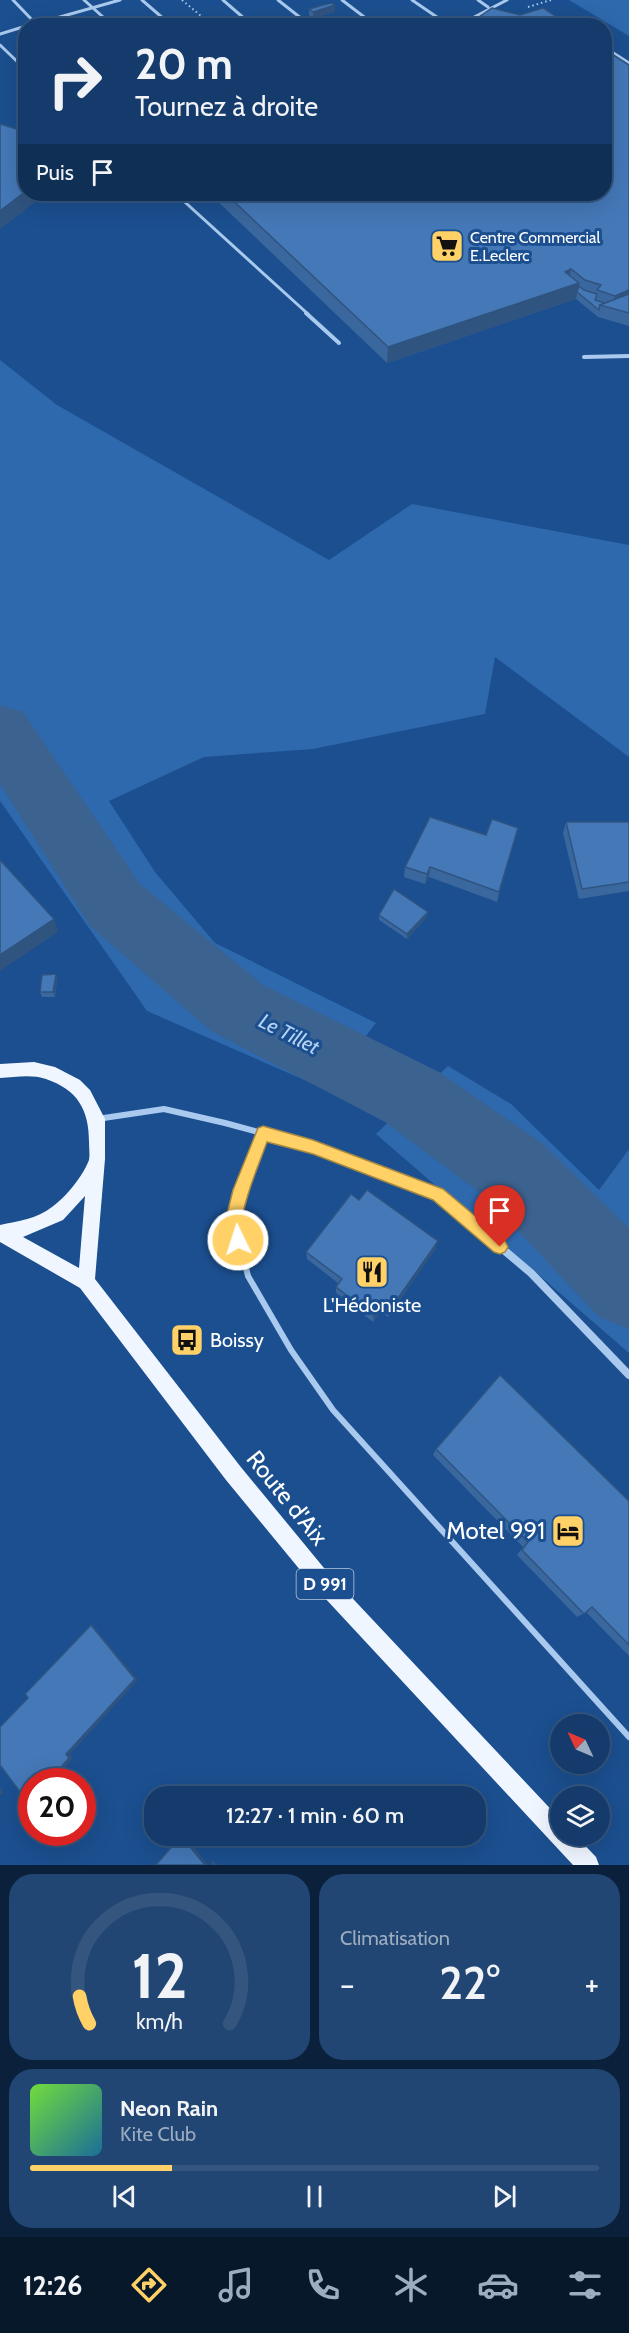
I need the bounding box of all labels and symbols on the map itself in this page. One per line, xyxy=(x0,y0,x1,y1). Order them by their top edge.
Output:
supermarket icon: Centre Commercial E.Leclerc xyxy=(429,228,465,264)
place label: Centre Commercial E.Leclerc xyxy=(470,228,601,265)
water label: Le Tillet xyxy=(255,1008,324,1060)
pin xyxy=(474,1185,525,1247)
position arrow xyxy=(206,1208,270,1272)
restaurant icon: L'Hédoniste xyxy=(354,1254,390,1290)
place label: L'Hédoniste xyxy=(323,1293,421,1317)
bus stop icon: Boissy xyxy=(169,1322,205,1358)
place label: Boissy xyxy=(210,1328,264,1352)
street label: Route d'Aix xyxy=(241,1445,335,1551)
hotel icon: Motel 991 xyxy=(550,1513,586,1549)
place label: Motel 991 xyxy=(446,1516,545,1545)
road number: D 991 xyxy=(296,1569,354,1599)
north arrow xyxy=(550,1714,610,1774)
speed limit sign: 20 xyxy=(18,1768,96,1846)

